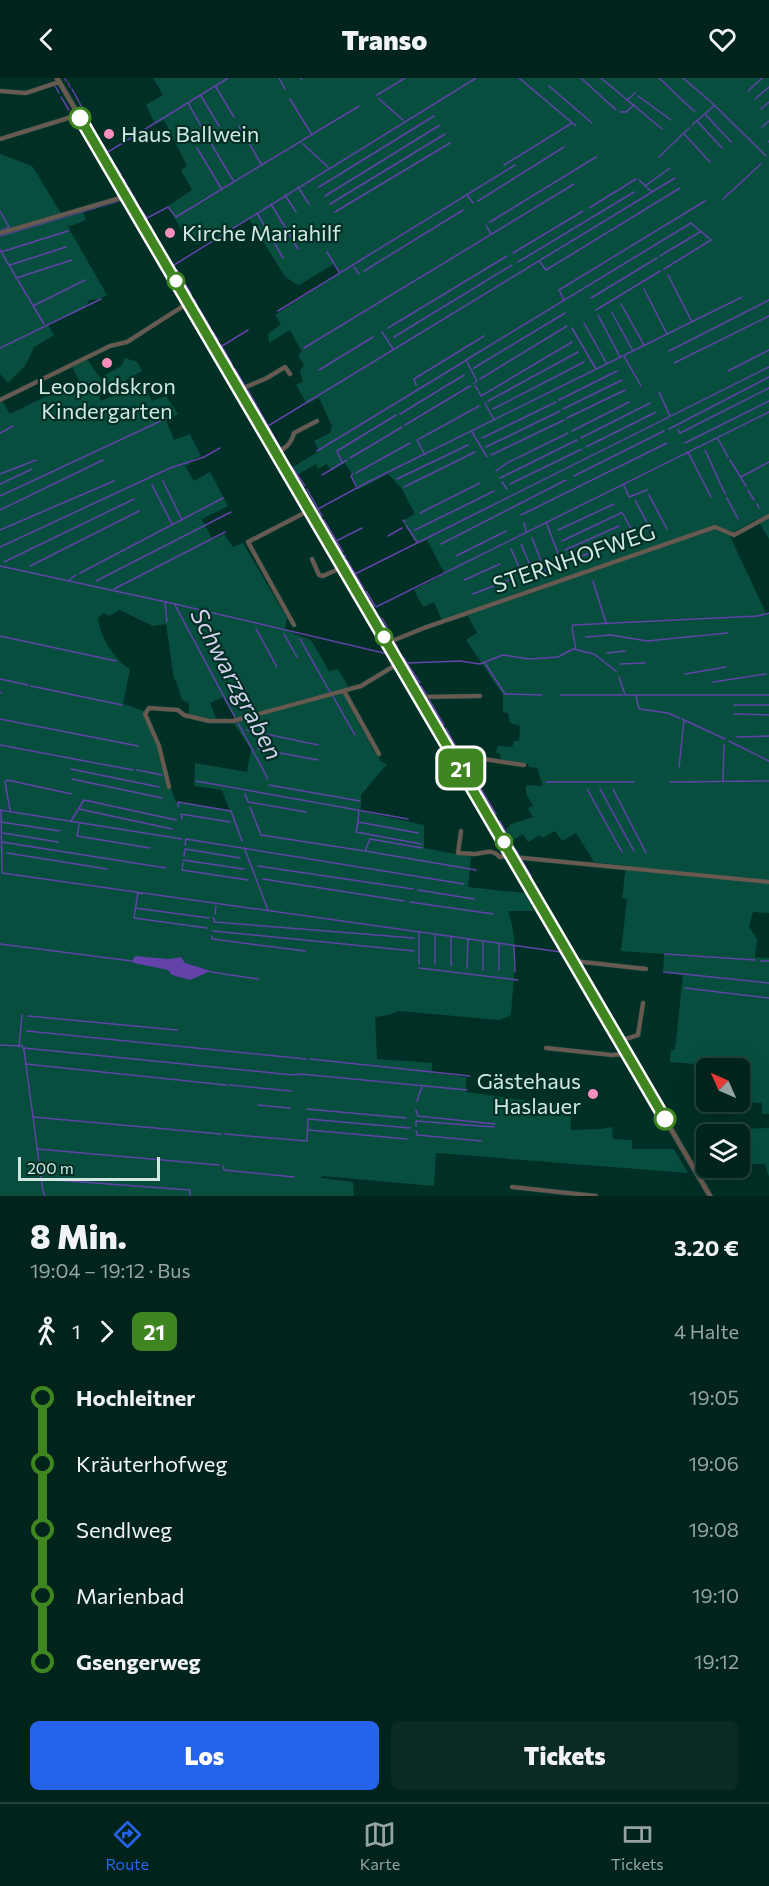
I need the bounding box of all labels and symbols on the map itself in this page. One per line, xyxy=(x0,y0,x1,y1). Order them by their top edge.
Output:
unlabelled marker xyxy=(69,107,91,129)
place label: Haus Ballwein xyxy=(121,120,259,147)
marker: Haus Ballwein xyxy=(102,127,116,141)
place label: Kirche Mariahilf xyxy=(182,219,341,246)
marker: Kirche Mariahilf xyxy=(163,226,177,240)
unlabelled marker xyxy=(167,272,185,290)
marker: Leopoldskron Kindergarten xyxy=(100,356,114,370)
place label: Leopoldskron Kindergarten xyxy=(38,372,176,424)
street label: STERNHOFWEG xyxy=(489,517,659,598)
water label: Schwarzgraben xyxy=(185,602,290,764)
unlabelled marker xyxy=(375,628,393,646)
line badge: 21 xyxy=(434,748,488,788)
unlabelled marker xyxy=(495,833,513,851)
north arrow xyxy=(696,1058,750,1112)
place label: Gästehaus Haslauer xyxy=(477,1067,581,1119)
marker: Gästehaus Haslauer xyxy=(586,1087,600,1101)
unlabelled marker xyxy=(654,1108,676,1130)
scale bar xyxy=(18,1154,160,1182)

